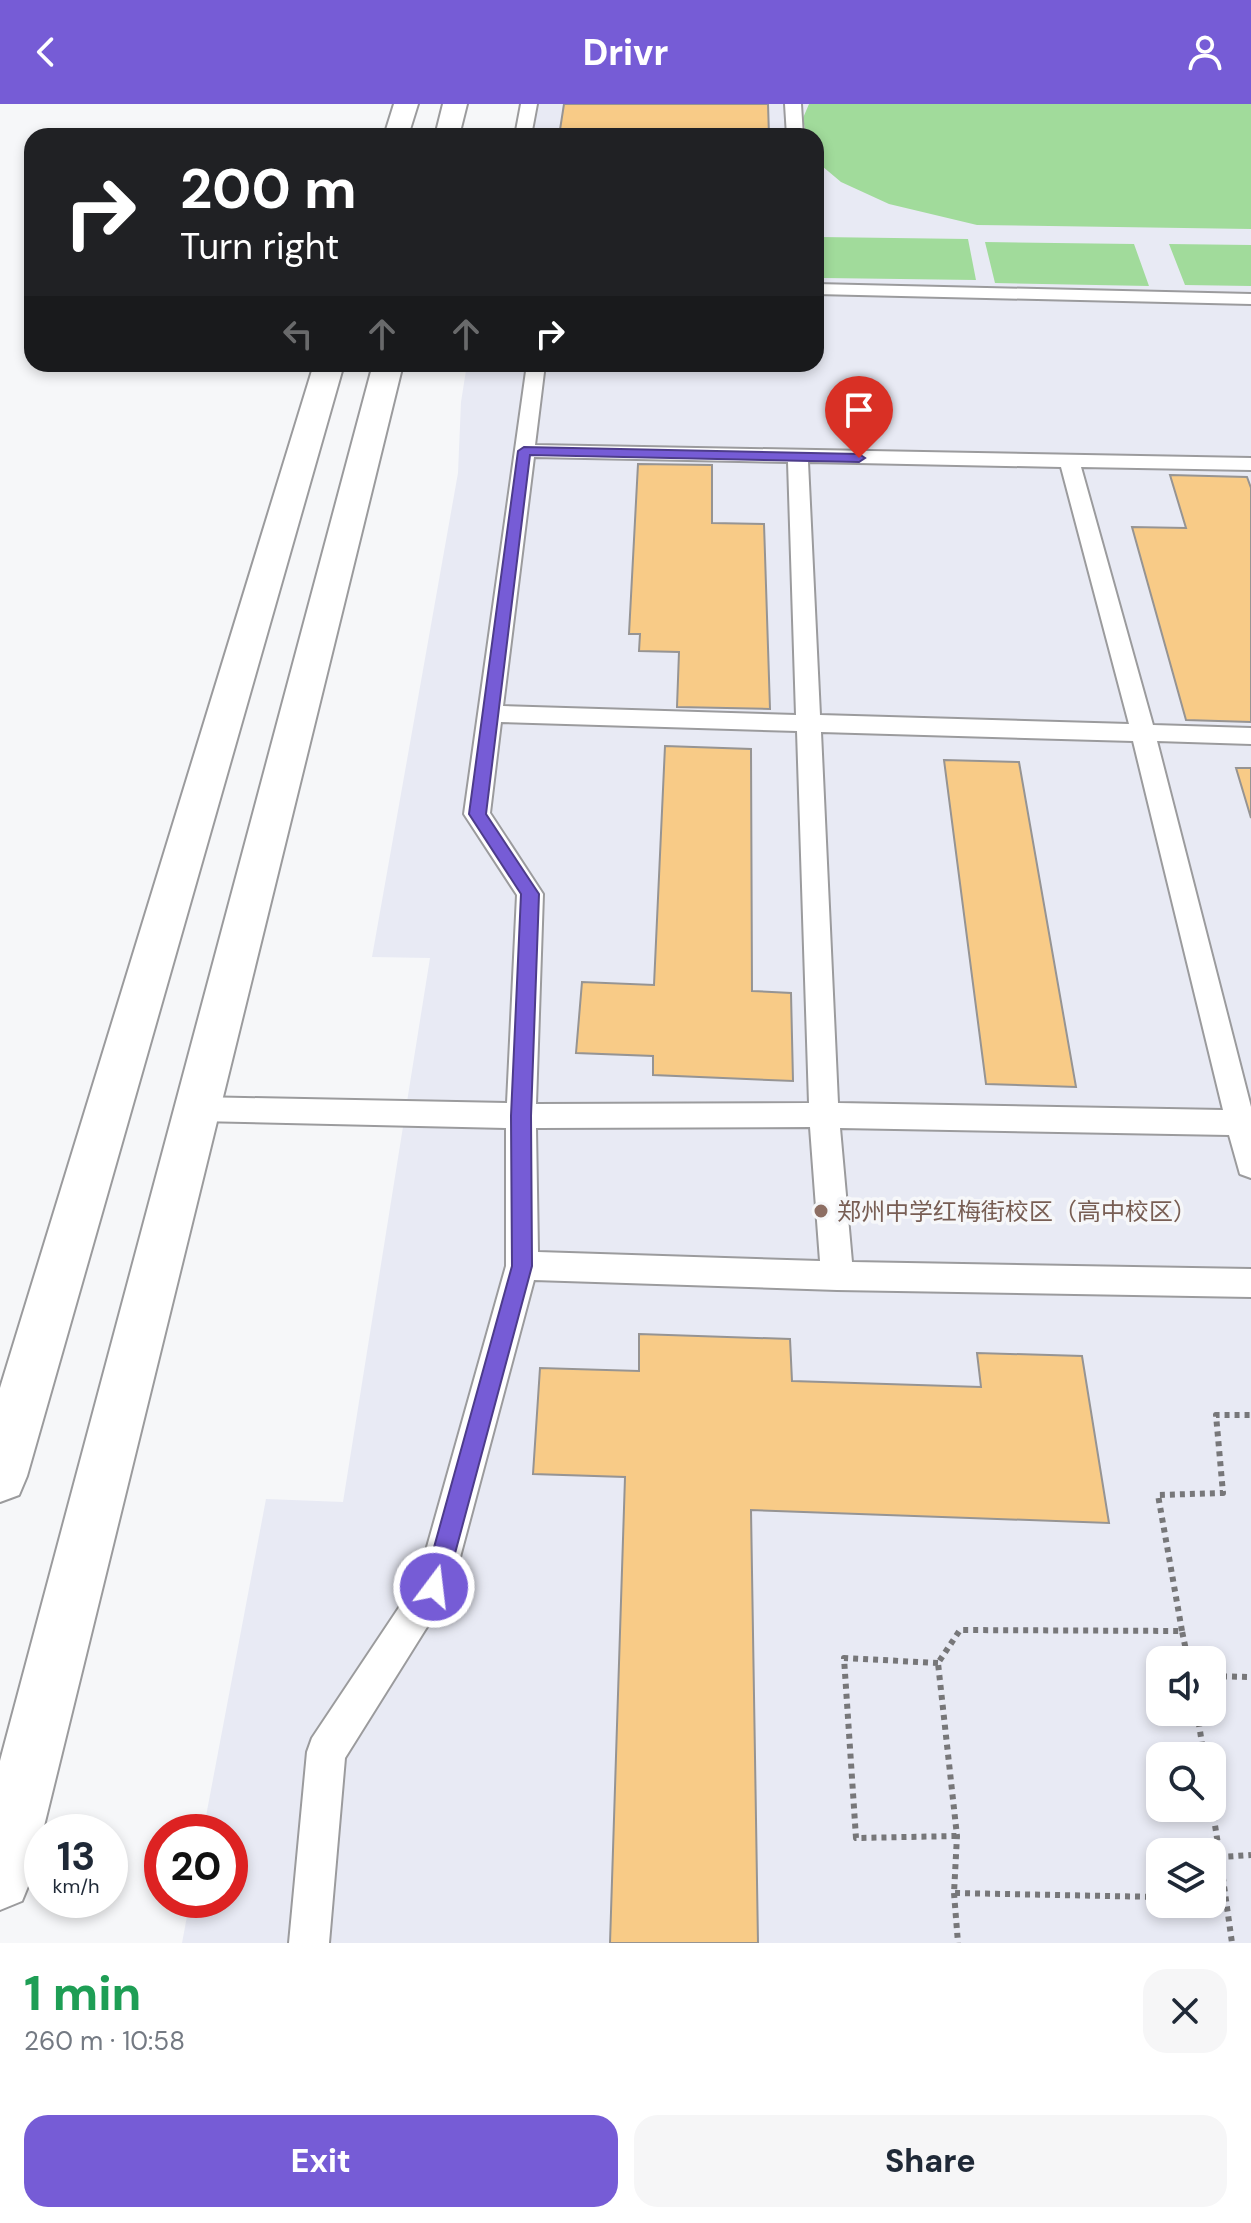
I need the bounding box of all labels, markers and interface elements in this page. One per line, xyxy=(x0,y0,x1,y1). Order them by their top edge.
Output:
text: Drivr xyxy=(583,29,668,76)
icon: back xyxy=(24,30,68,74)
icon: person xyxy=(1183,30,1227,74)
text: 200 m xyxy=(180,152,357,225)
icon: right xyxy=(48,160,152,264)
text: Turn right xyxy=(180,223,339,270)
icon: left xyxy=(276,312,320,356)
icon: ahead xyxy=(360,312,404,356)
icon: ahead xyxy=(444,312,488,356)
icon: right xyxy=(528,312,572,356)
pin xyxy=(825,376,893,458)
icon: arrive xyxy=(837,388,881,432)
place label: 郑州中学红梅街校区（高中校区） xyxy=(837,1196,1197,1227)
marker: 郑州中学红梅街校区（高中校区） xyxy=(812,1202,830,1220)
position arrow xyxy=(392,1545,476,1629)
map controls xyxy=(1146,1646,1226,1918)
button: sound xyxy=(1146,1646,1226,1726)
button: search xyxy=(1146,1742,1226,1822)
speed limit sign: 20 xyxy=(144,1814,248,1918)
text: 13 xyxy=(57,1830,95,1882)
button: layers xyxy=(1146,1838,1226,1918)
text: km/h xyxy=(52,1873,100,1899)
text: 1 min xyxy=(24,1962,141,2025)
button: close xyxy=(1143,1969,1227,2053)
text: 260 m · 10:58 xyxy=(24,2024,185,2058)
button: Exit xyxy=(24,2115,618,2207)
button: Share xyxy=(634,2115,1227,2207)

